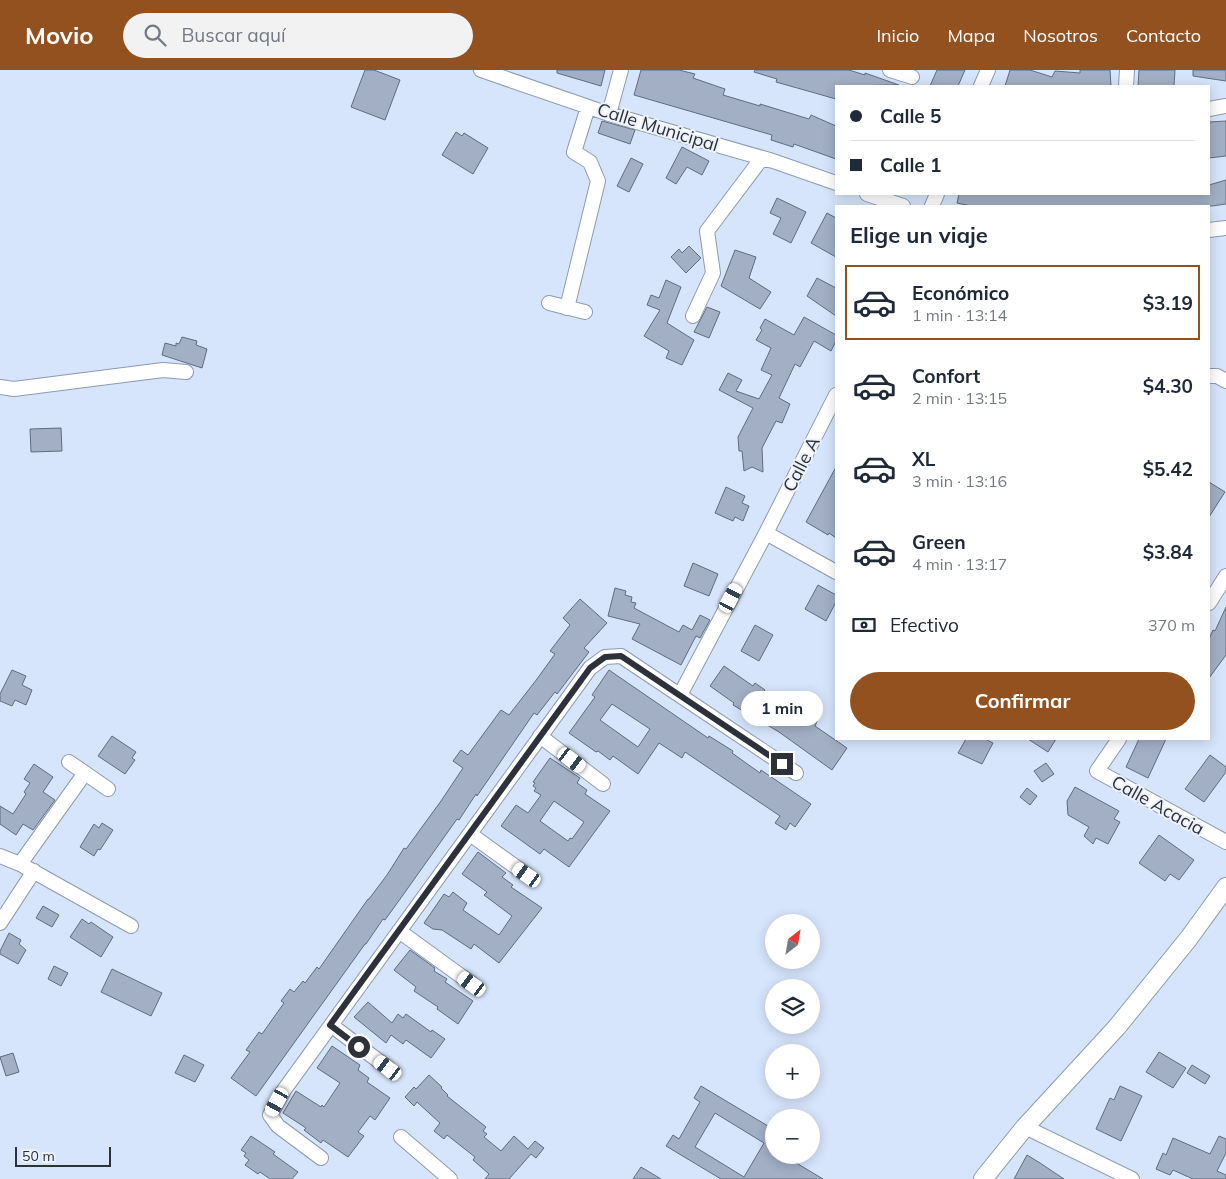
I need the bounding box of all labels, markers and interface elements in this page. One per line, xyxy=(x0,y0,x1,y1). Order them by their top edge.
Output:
search box xyxy=(123,13,473,58)
text: Movio xyxy=(25,20,93,50)
icon: search xyxy=(141,21,169,49)
text: Buscar aquí xyxy=(181,23,286,47)
text: Inicio xyxy=(876,24,919,47)
text: Mapa xyxy=(947,24,995,47)
text: Nosotros xyxy=(1023,24,1098,47)
text: Contacto xyxy=(1126,24,1201,47)
street label: Calle Municipal xyxy=(595,98,721,156)
text: Calle 5 xyxy=(880,104,941,128)
text: Calle 1 xyxy=(880,153,941,177)
text: Elige un viaje xyxy=(850,221,988,249)
icon: car xyxy=(852,280,897,325)
text: Económico xyxy=(912,281,1009,305)
text: $3.19 xyxy=(1143,291,1193,315)
text: 1 min · 13:14 xyxy=(912,305,1007,325)
icon: car xyxy=(852,363,897,408)
text: Confort xyxy=(912,364,980,388)
text: $4.30 xyxy=(1143,374,1193,398)
text: 2 min · 13:15 xyxy=(912,388,1007,408)
street label: Calle A xyxy=(777,432,825,496)
icon: car xyxy=(852,446,897,491)
text: XL xyxy=(912,447,935,471)
text: $5.42 xyxy=(1143,457,1193,481)
text: 3 min · 13:16 xyxy=(912,471,1007,491)
icon: car xyxy=(852,529,897,574)
text: Green xyxy=(912,530,966,554)
text: $3.84 xyxy=(1143,540,1193,564)
text: 4 min · 13:17 xyxy=(912,554,1007,574)
car xyxy=(717,581,744,615)
icon: cash xyxy=(850,611,878,639)
text: Efectivo xyxy=(890,613,959,637)
text: 370 m xyxy=(1148,615,1195,635)
button: Confirmar xyxy=(850,672,1195,730)
callout: 1 min xyxy=(741,692,823,726)
text: 1 min xyxy=(761,698,803,718)
car xyxy=(555,745,588,775)
route end xyxy=(771,753,793,775)
street label: Calle Acacia xyxy=(1108,770,1208,840)
car xyxy=(510,860,543,890)
north arrow xyxy=(765,914,820,969)
map controls xyxy=(765,914,820,1164)
car xyxy=(455,969,488,999)
button: layers xyxy=(765,979,820,1034)
route start xyxy=(348,1036,370,1058)
button: + xyxy=(765,1044,820,1099)
car xyxy=(371,1053,404,1083)
car xyxy=(263,1085,290,1119)
button: − xyxy=(765,1109,820,1164)
scale bar xyxy=(15,1144,111,1167)
text: 50 m xyxy=(22,1147,55,1165)

